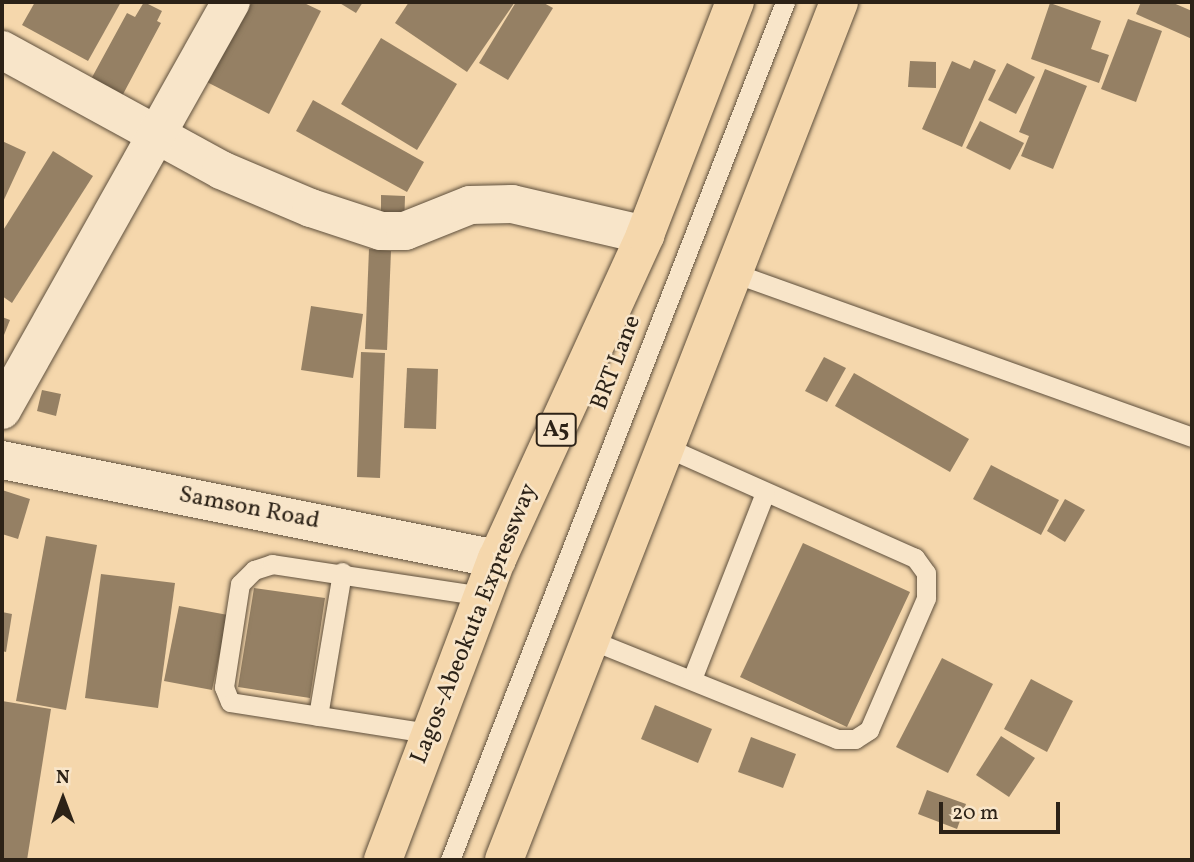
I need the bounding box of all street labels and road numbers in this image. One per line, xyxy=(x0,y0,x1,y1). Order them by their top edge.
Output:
street label: BRT Lane xyxy=(586,311,648,415)
road number: A5 xyxy=(535,410,577,450)
street label: Lagos-Abeokuta Expressway xyxy=(405,480,545,768)
street label: Samson Road xyxy=(176,481,322,537)

